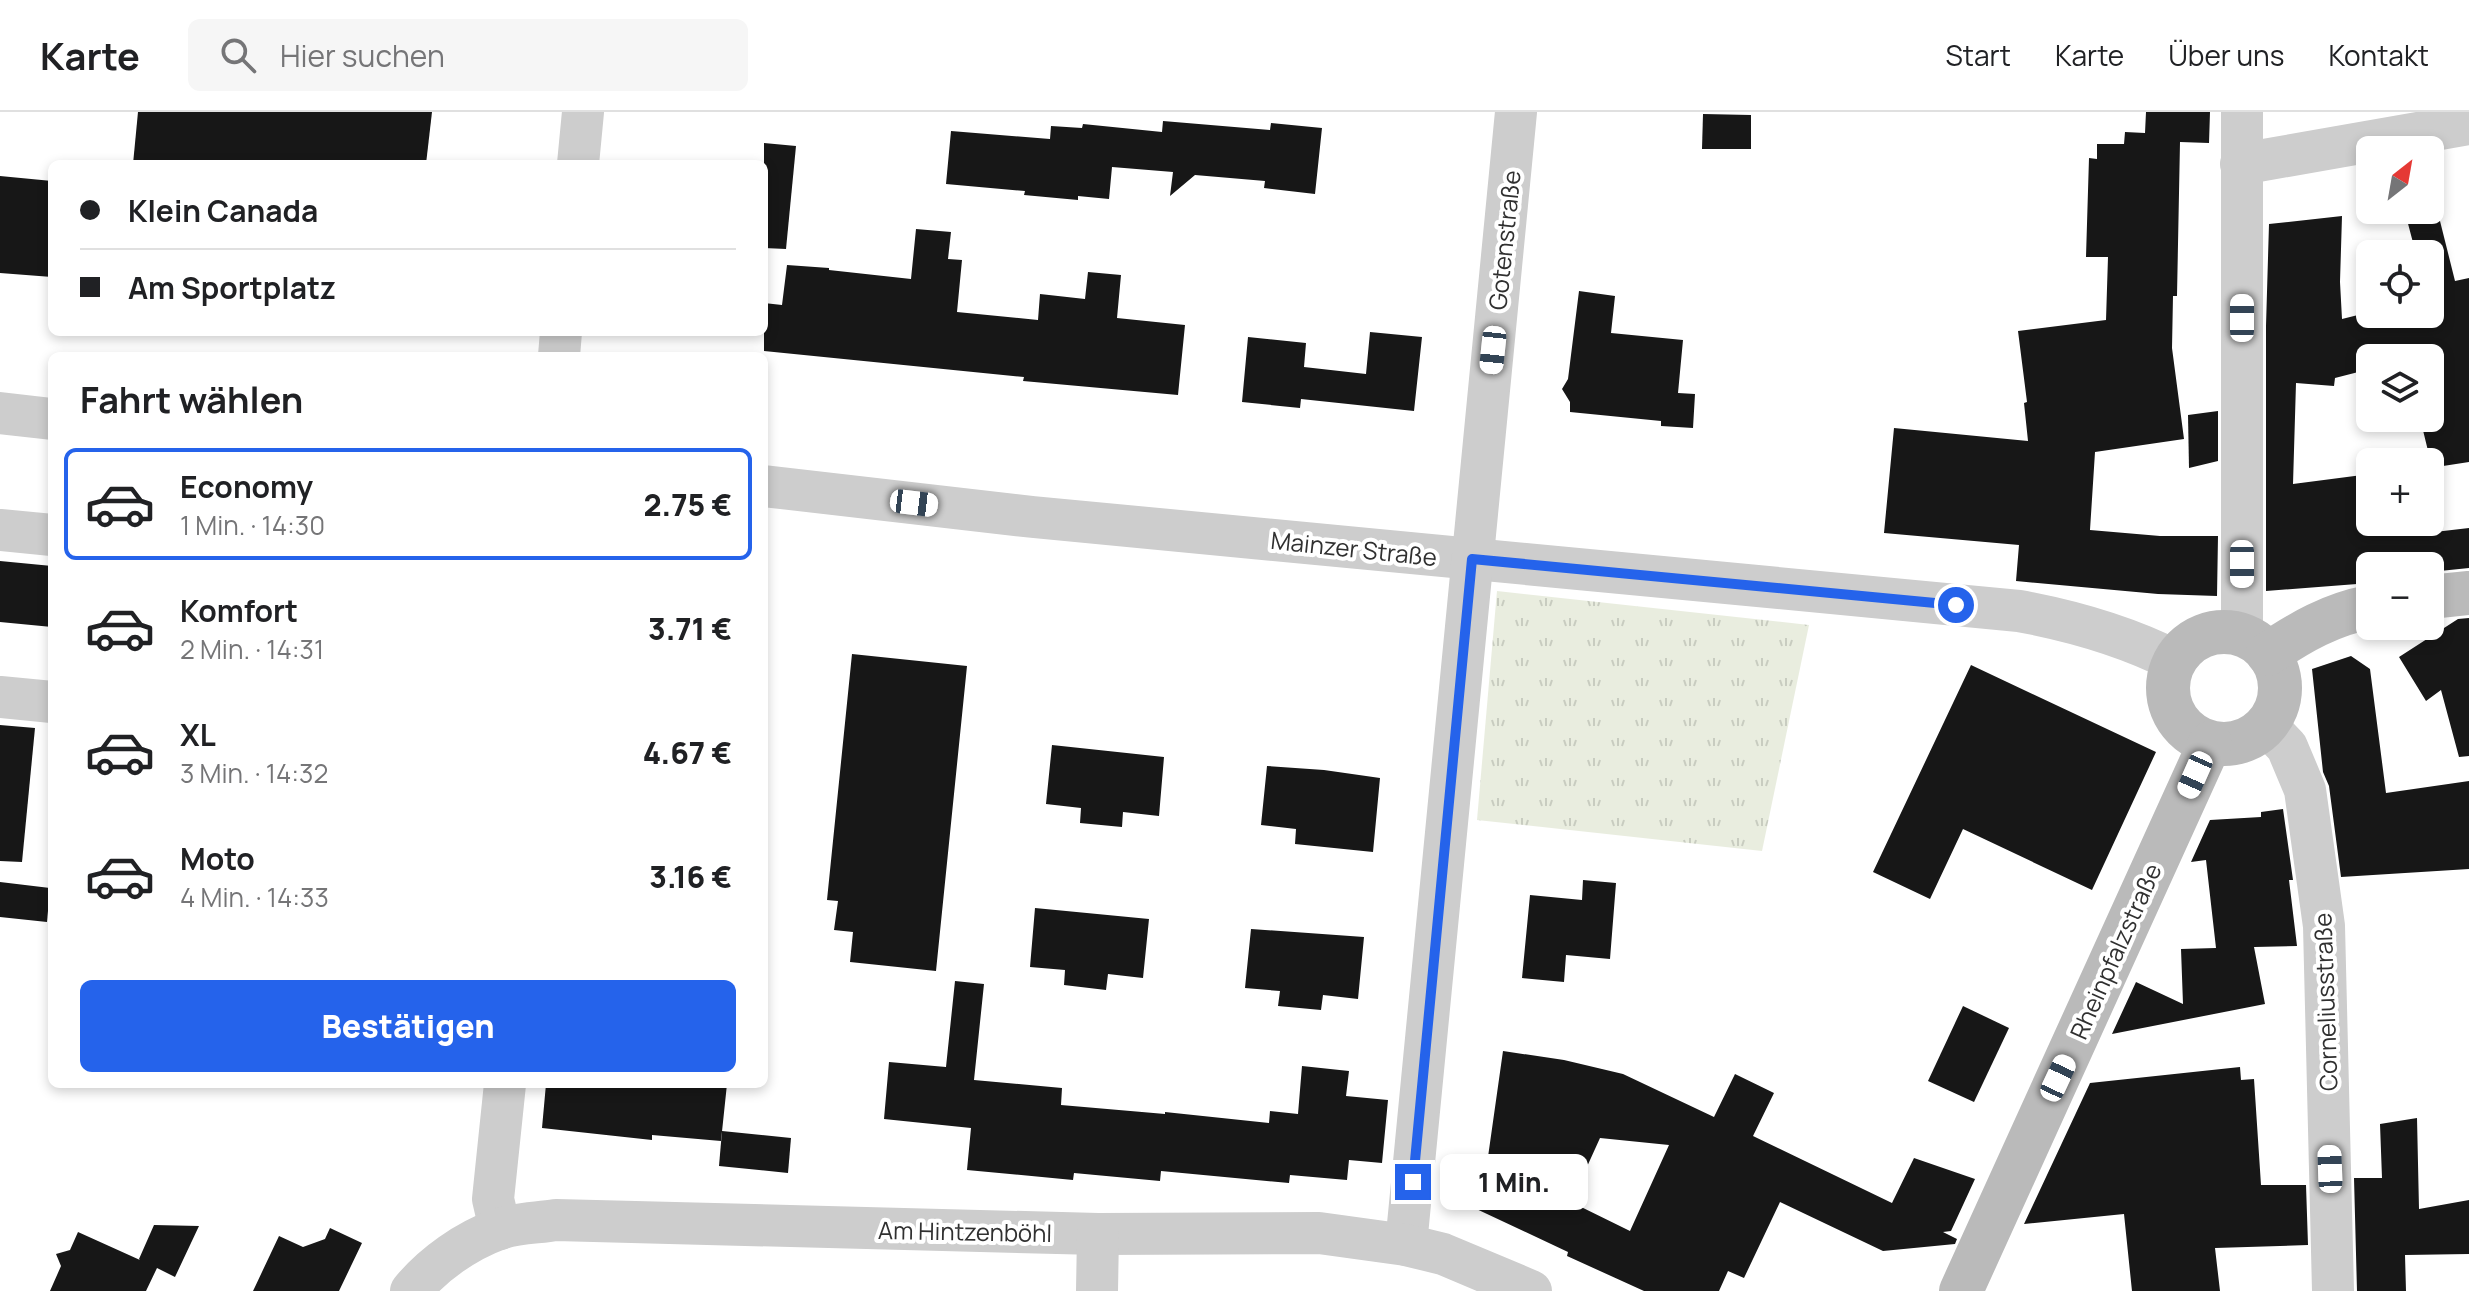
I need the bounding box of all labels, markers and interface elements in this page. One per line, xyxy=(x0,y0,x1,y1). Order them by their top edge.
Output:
search box xyxy=(188,19,748,91)
text: Karte xyxy=(40,29,140,81)
icon: search xyxy=(216,33,260,77)
text: Hier suchen xyxy=(280,35,445,76)
text: Start xyxy=(1946,36,2011,74)
text: Karte xyxy=(2055,36,2124,74)
text: Über uns xyxy=(2168,36,2284,74)
text: Kontakt xyxy=(2328,36,2429,74)
north arrow xyxy=(2356,136,2444,224)
map controls xyxy=(2356,136,2444,640)
street label: Gotenstraße xyxy=(1480,169,1528,311)
text: Klein Canada xyxy=(128,190,318,231)
button: locate xyxy=(2356,240,2444,328)
text: Am Sportplatz xyxy=(128,267,336,308)
car xyxy=(2230,294,2254,342)
car xyxy=(1479,325,1507,375)
button: layers xyxy=(2356,344,2444,432)
text: Fahrt wählen xyxy=(80,375,303,424)
button: + xyxy=(2356,448,2444,536)
text: Economy xyxy=(180,466,313,507)
icon: car xyxy=(84,468,156,540)
text: 2.75 € xyxy=(643,484,732,525)
car xyxy=(889,488,939,518)
text: 1 Min. · 14:30 xyxy=(180,507,325,543)
street label: Mainzer Straße xyxy=(1269,523,1439,573)
car xyxy=(2230,540,2254,588)
button: − xyxy=(2356,552,2444,640)
route start xyxy=(1938,587,1974,623)
text: Komfort xyxy=(180,590,298,631)
icon: car xyxy=(84,592,156,664)
text: 3.71 € xyxy=(648,608,732,649)
text: 2 Min. · 14:31 xyxy=(180,631,324,667)
text: XL xyxy=(180,714,216,755)
icon: car xyxy=(84,716,156,788)
text: 4.67 € xyxy=(643,732,732,773)
car xyxy=(2174,748,2216,802)
text: 3 Min. · 14:32 xyxy=(180,755,328,791)
text: Moto xyxy=(180,838,255,879)
icon: car xyxy=(84,840,156,912)
text: 3.16 € xyxy=(649,856,732,897)
street label: Rheinpfalzstraße xyxy=(2061,858,2169,1044)
text: 4 Min. · 14:33 xyxy=(180,879,329,915)
street label: Corneliusstraße xyxy=(2305,912,2345,1092)
button: Bestätigen xyxy=(80,980,736,1072)
car xyxy=(2037,1051,2079,1105)
car xyxy=(2317,1145,2343,1193)
callout: 1 Min. xyxy=(1441,1154,1589,1210)
route end xyxy=(1395,1164,1431,1200)
text: 1 Min. xyxy=(1478,1164,1550,1200)
street label: Am Hintzenböhl xyxy=(878,1213,1052,1249)

